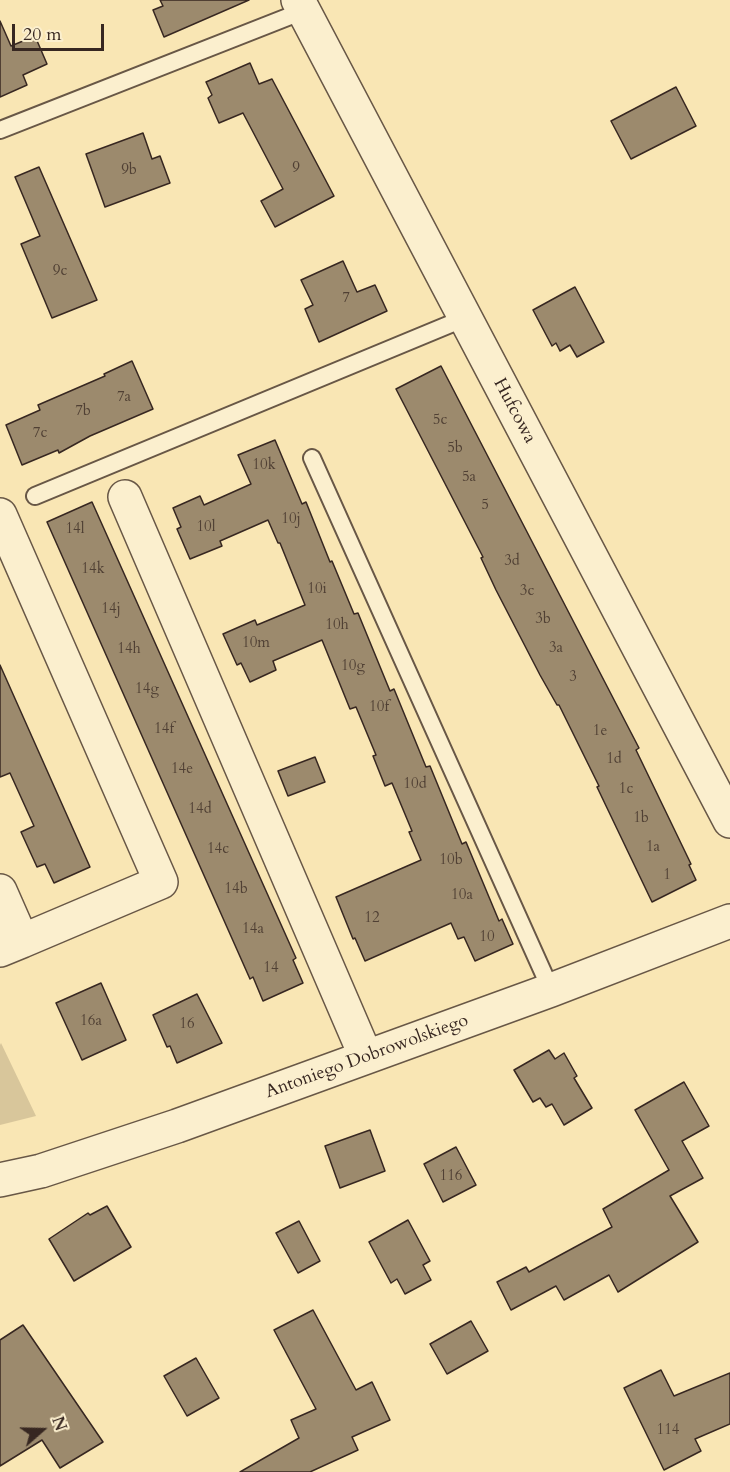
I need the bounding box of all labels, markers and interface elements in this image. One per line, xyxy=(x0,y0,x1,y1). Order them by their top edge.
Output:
scale bar xyxy=(15,12,106,50)
text: 20 m xyxy=(23,22,62,47)
house number: 9 xyxy=(292,160,300,178)
house number: 9b xyxy=(121,162,137,180)
house number: 9c xyxy=(53,263,67,281)
house number: 7 xyxy=(342,290,350,308)
street label: Hufcowa xyxy=(488,375,540,447)
house number: 7a xyxy=(117,389,131,407)
house number: 7b xyxy=(75,403,91,421)
house number: 5c xyxy=(433,412,447,430)
house number: 7c xyxy=(33,425,47,443)
house number: 5b xyxy=(447,440,463,458)
house number: 10k xyxy=(252,457,276,475)
house number: 5a xyxy=(462,469,476,487)
house number: 5 xyxy=(481,497,489,515)
house number: 10j xyxy=(281,511,301,529)
house number: 10l xyxy=(196,519,216,537)
house number: 14l xyxy=(65,521,85,539)
house number: 3d xyxy=(504,553,520,571)
house number: 14k xyxy=(81,561,105,579)
house number: 10i xyxy=(307,581,327,599)
house number: 3c xyxy=(520,583,534,601)
house number: 14j xyxy=(101,601,121,619)
house number: 3b xyxy=(535,611,551,629)
house number: 10h xyxy=(325,617,349,635)
house number: 10m xyxy=(242,635,270,653)
house number: 3a xyxy=(549,640,563,658)
house number: 14h xyxy=(117,641,141,659)
house number: 10g xyxy=(341,658,365,676)
house number: 3 xyxy=(569,669,577,687)
house number: 14g xyxy=(135,681,159,699)
house number: 10f xyxy=(369,699,389,717)
house number: 14f xyxy=(154,721,174,739)
house number: 1e xyxy=(593,723,607,741)
house number: 1d xyxy=(606,751,622,769)
house number: 14e xyxy=(171,761,193,779)
house number: 10d xyxy=(403,776,427,794)
house number: 1c xyxy=(619,781,633,799)
house number: 14d xyxy=(188,801,212,819)
house number: 1b xyxy=(633,810,649,828)
house number: 1a xyxy=(646,839,660,857)
house number: 14c xyxy=(207,841,229,859)
house number: 10b xyxy=(439,852,463,870)
house number: 1 xyxy=(663,867,671,885)
house number: 14b xyxy=(224,881,248,899)
house number: 10a xyxy=(451,887,473,905)
house number: 12 xyxy=(364,910,380,928)
house number: 14a xyxy=(242,921,264,939)
house number: 10 xyxy=(479,929,495,947)
house number: 14 xyxy=(263,960,279,978)
street label: Antoniego Dobrowolskiego xyxy=(263,1010,471,1104)
house number: 16a xyxy=(80,1013,102,1031)
house number: 16 xyxy=(179,1016,195,1034)
house number: 116 xyxy=(439,1168,463,1186)
north arrow xyxy=(12,1400,72,1460)
text: N xyxy=(46,1414,72,1434)
house number: 114 xyxy=(656,1422,680,1440)

